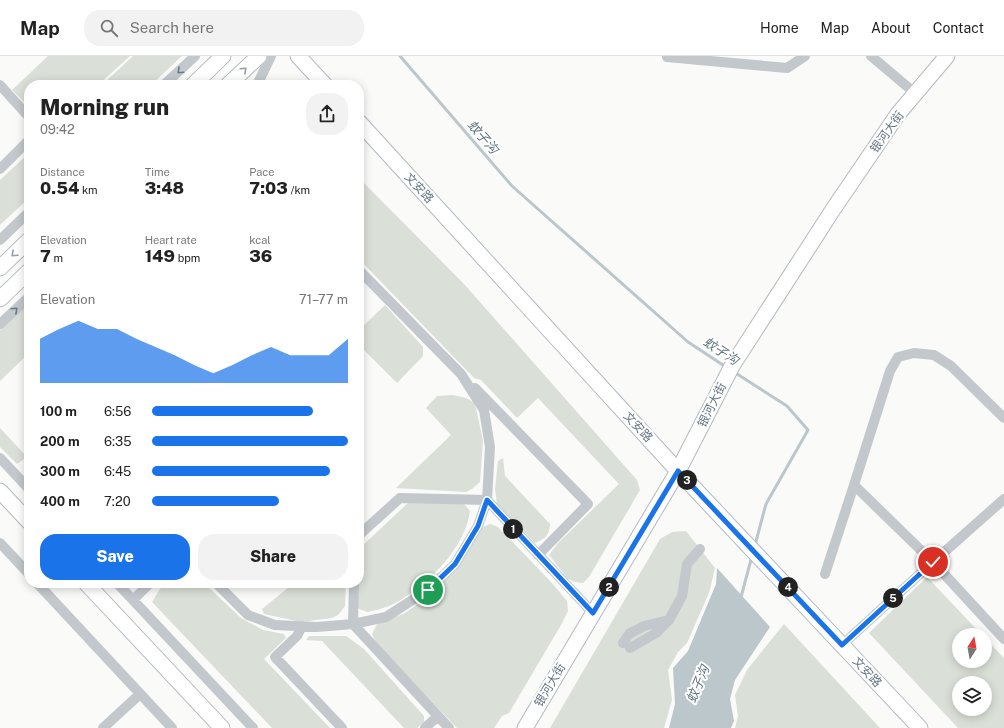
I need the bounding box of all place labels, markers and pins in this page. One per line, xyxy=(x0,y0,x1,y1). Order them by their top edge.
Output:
pin: 3 xyxy=(677,470,697,490)
pin: 1 xyxy=(503,519,523,539)
pin xyxy=(916,545,950,579)
pin xyxy=(411,573,445,607)
pin: 2 xyxy=(599,577,619,597)
pin: 4 xyxy=(778,577,798,597)
pin: 5 xyxy=(883,588,903,608)

